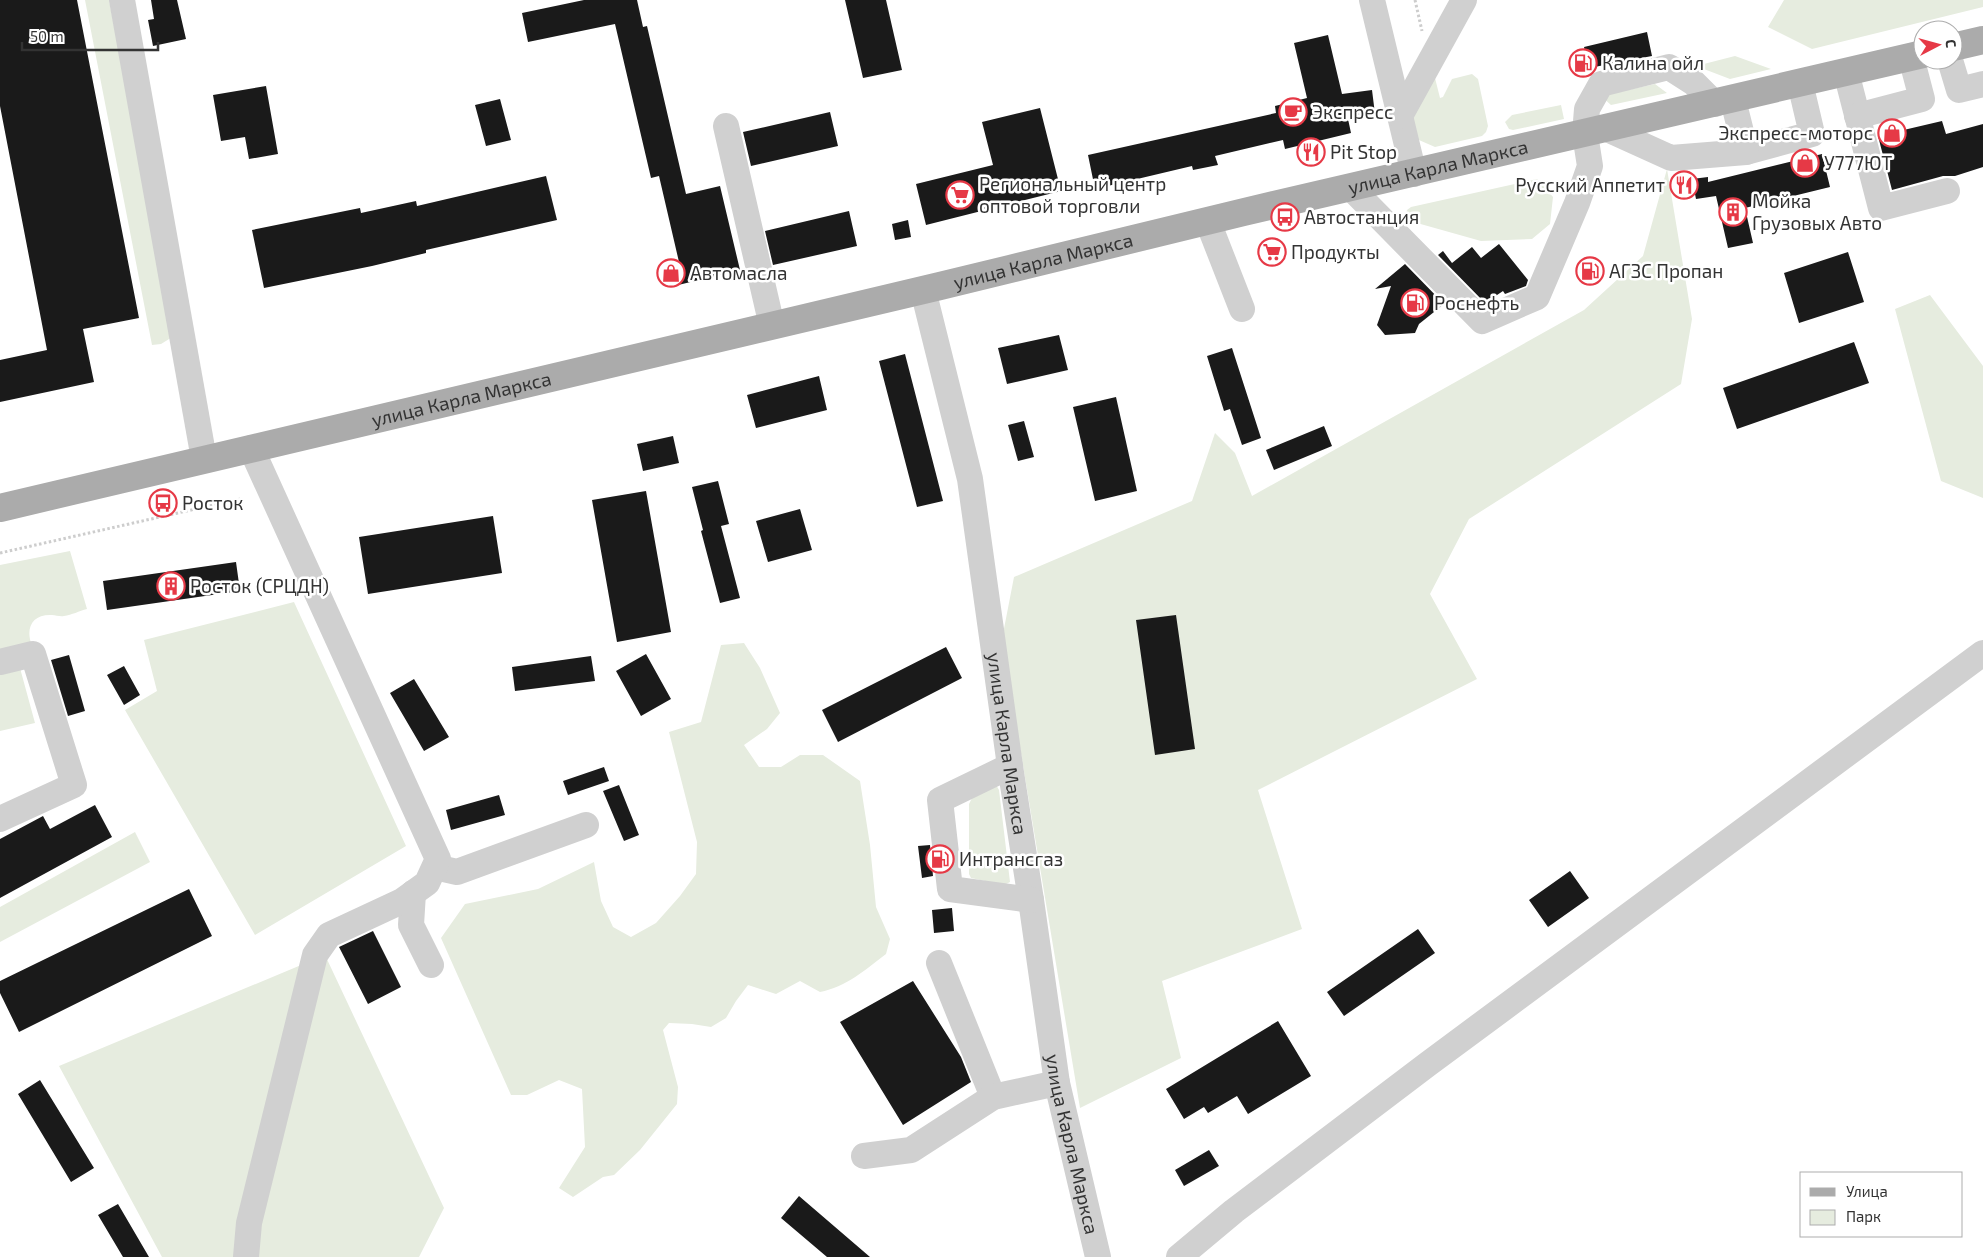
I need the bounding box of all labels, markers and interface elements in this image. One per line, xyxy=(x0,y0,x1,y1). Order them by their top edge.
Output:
scale bar xyxy=(22,20,159,52)
north arrow xyxy=(1913,20,1963,70)
text: 50 m xyxy=(30,27,64,45)
text: С xyxy=(1943,39,1960,49)
fuel station icon: Калина ойл xyxy=(1568,48,1598,78)
place label: Калина ойл xyxy=(1602,51,1704,74)
cafe icon: Экспресс xyxy=(1278,97,1308,127)
place label: Экспресс xyxy=(1312,100,1393,123)
shop icon: Экспресс-моторс xyxy=(1877,118,1907,148)
place label: Экспресс-моторс xyxy=(1718,121,1873,144)
street label: улица Карла Маркса xyxy=(1346,134,1530,199)
restaurant icon: Pit Stop xyxy=(1296,137,1326,167)
place label: Pit Stop xyxy=(1330,140,1397,163)
shop icon: У777ЮТ xyxy=(1790,148,1820,178)
place label: У777ЮТ xyxy=(1824,151,1892,174)
restaurant icon: Русский Аппетит xyxy=(1669,170,1699,200)
place label: Региональный центр оптовой торговли xyxy=(979,172,1166,217)
place label: Русский Аппетит xyxy=(1515,173,1665,197)
supermarket icon: Региональный центр оптовой торговли xyxy=(945,180,975,210)
place label: Мойка Грузовых Авто xyxy=(1752,189,1882,235)
building icon: Мойка Грузовых Авто xyxy=(1718,197,1748,227)
bus stop icon: Автостанция xyxy=(1270,202,1300,232)
place label: Автостанция xyxy=(1304,205,1419,228)
street label: улица Карла Маркса xyxy=(951,227,1135,294)
supermarket icon: Продукты xyxy=(1257,237,1287,267)
place label: Продукты xyxy=(1291,240,1380,264)
fuel station icon: АГЗС Пропан xyxy=(1575,256,1605,286)
shop icon: Автомасла xyxy=(656,258,686,288)
place label: АГЗС Пропан xyxy=(1609,259,1723,282)
place label: Автомасла xyxy=(690,261,788,284)
fuel station icon: Роснефть xyxy=(1400,288,1430,318)
place label: Роснефть xyxy=(1434,291,1519,314)
street label: улица Карла Маркса xyxy=(369,366,553,432)
bus stop icon: Росток xyxy=(148,488,178,518)
place label: Росток xyxy=(182,491,244,514)
building icon: Росток (СРЦДН) xyxy=(156,571,186,601)
place label: Росток (СРЦДН) xyxy=(190,574,329,597)
street label: улица Карла Маркса xyxy=(982,651,1033,836)
fuel station icon: Интрансгаз xyxy=(925,844,955,874)
place label: Интрансгаз xyxy=(959,847,1063,870)
street label: улица Карла Маркса xyxy=(1041,1053,1104,1236)
legend xyxy=(1800,1172,1963,1237)
text: Улица xyxy=(1846,1182,1888,1200)
text: Парк xyxy=(1846,1207,1881,1225)

